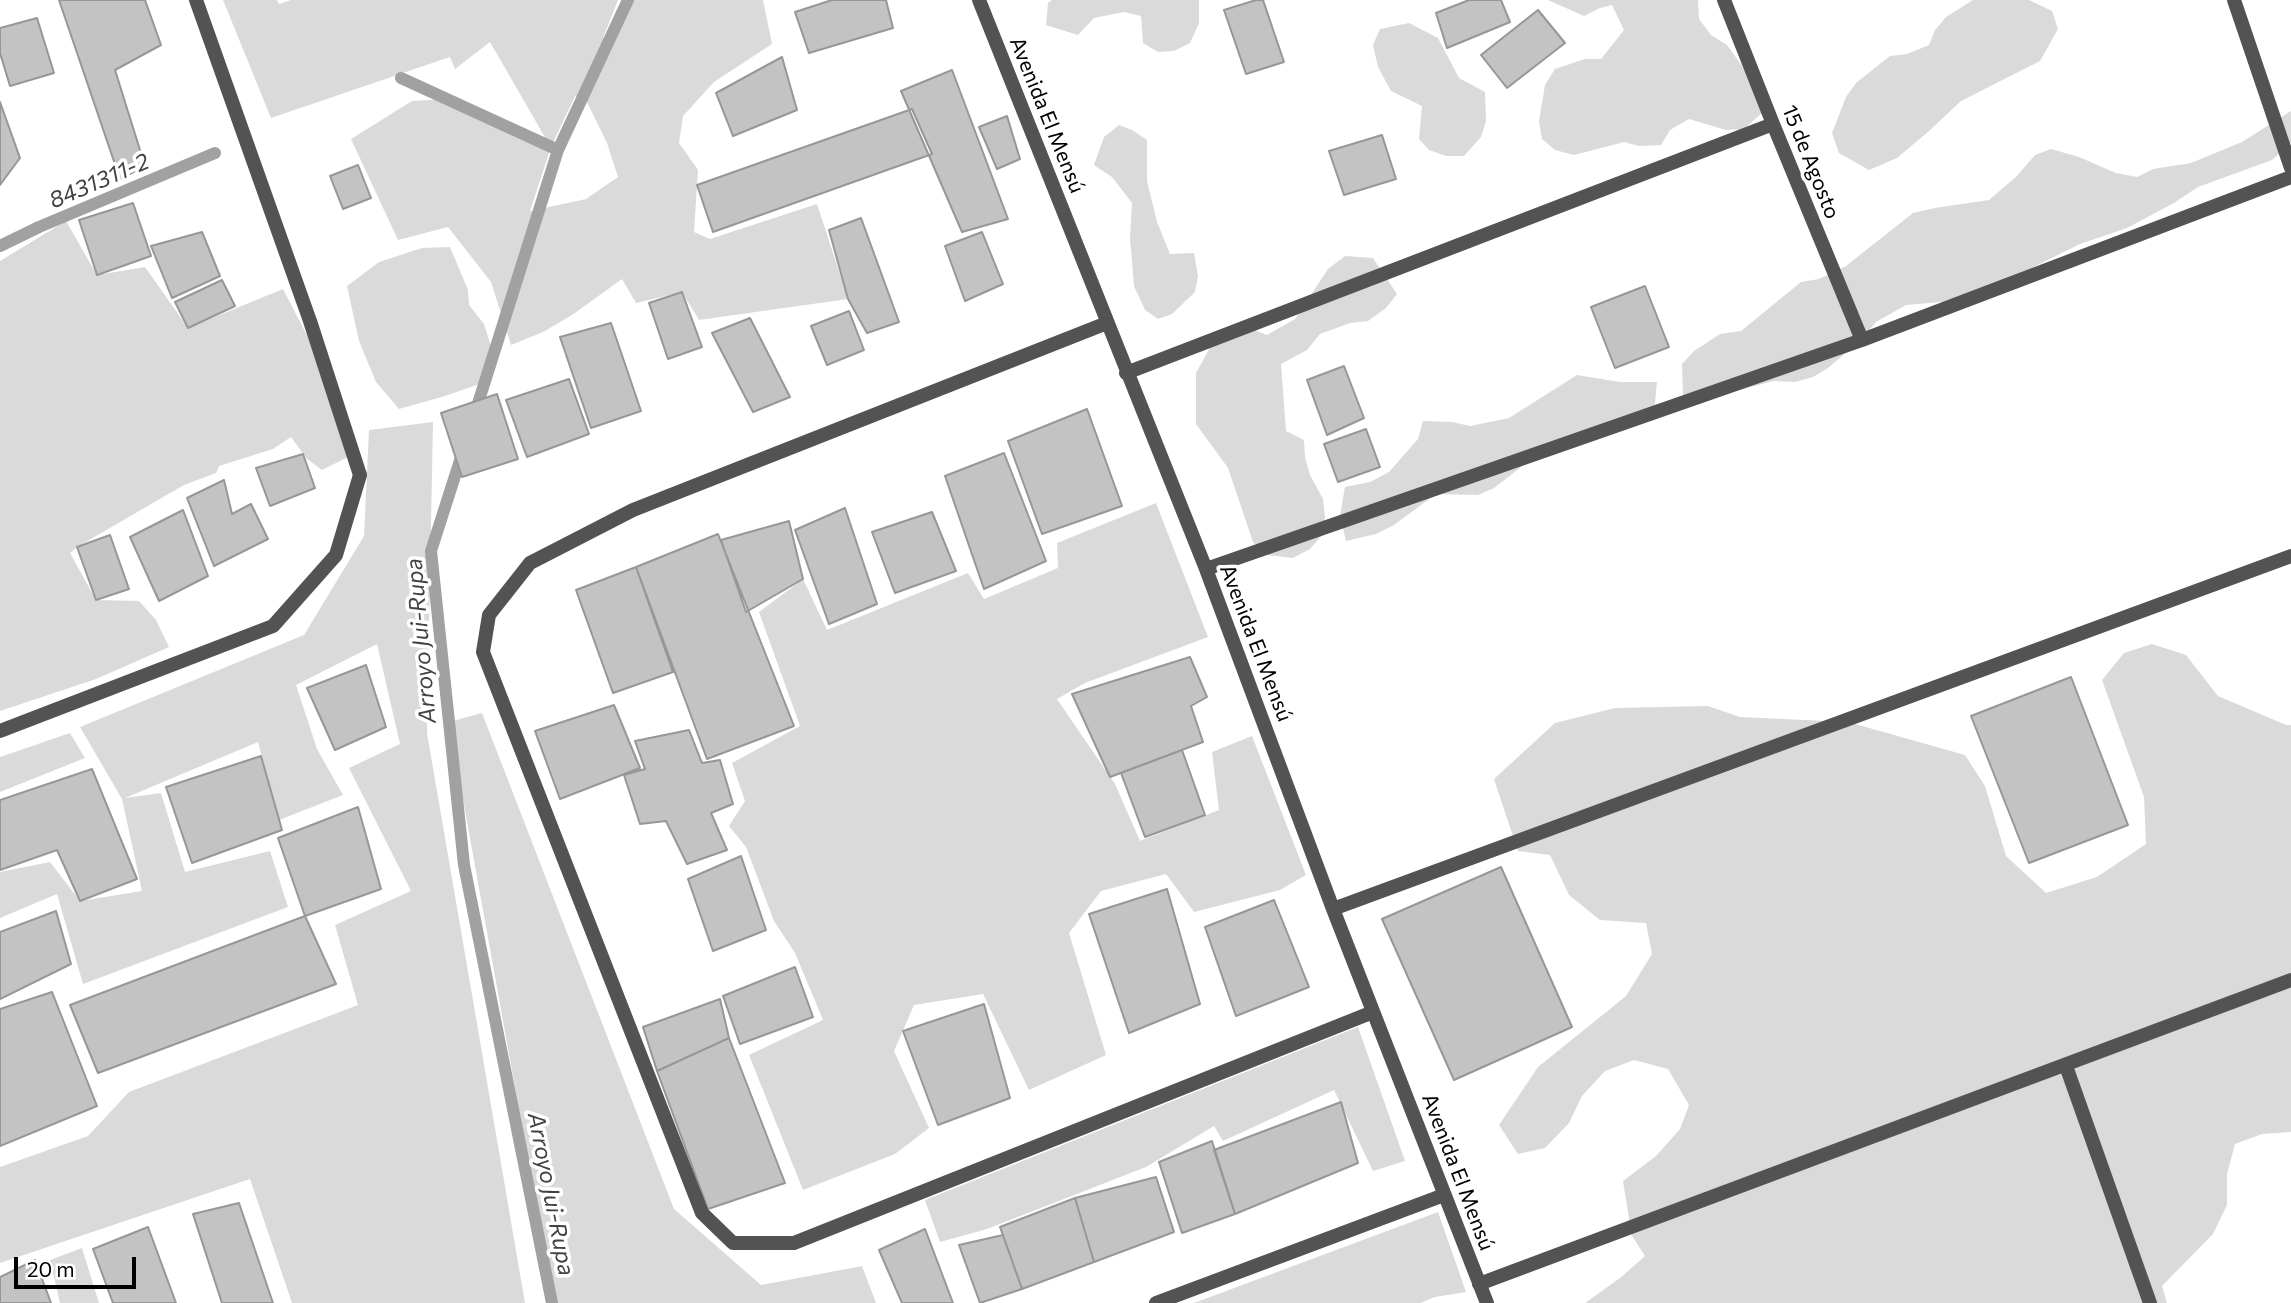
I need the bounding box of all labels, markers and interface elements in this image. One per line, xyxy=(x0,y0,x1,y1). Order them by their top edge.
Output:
street label: Avenida El Mensú xyxy=(1004,33,1090,197)
street label: 15 de Agosto xyxy=(1777,102,1845,222)
water label: 8431311-2 xyxy=(45,148,153,214)
water label: Arroyo Jui-Rupa xyxy=(400,557,442,725)
street label: Avenida El Mensú xyxy=(1214,561,1298,725)
street label: Avenida El Mensú xyxy=(1416,1090,1500,1254)
water label: Arroyo Jui-Rupa xyxy=(522,1110,580,1278)
scale bar xyxy=(18,1244,140,1288)
text: 20 m xyxy=(27,1256,75,1281)

